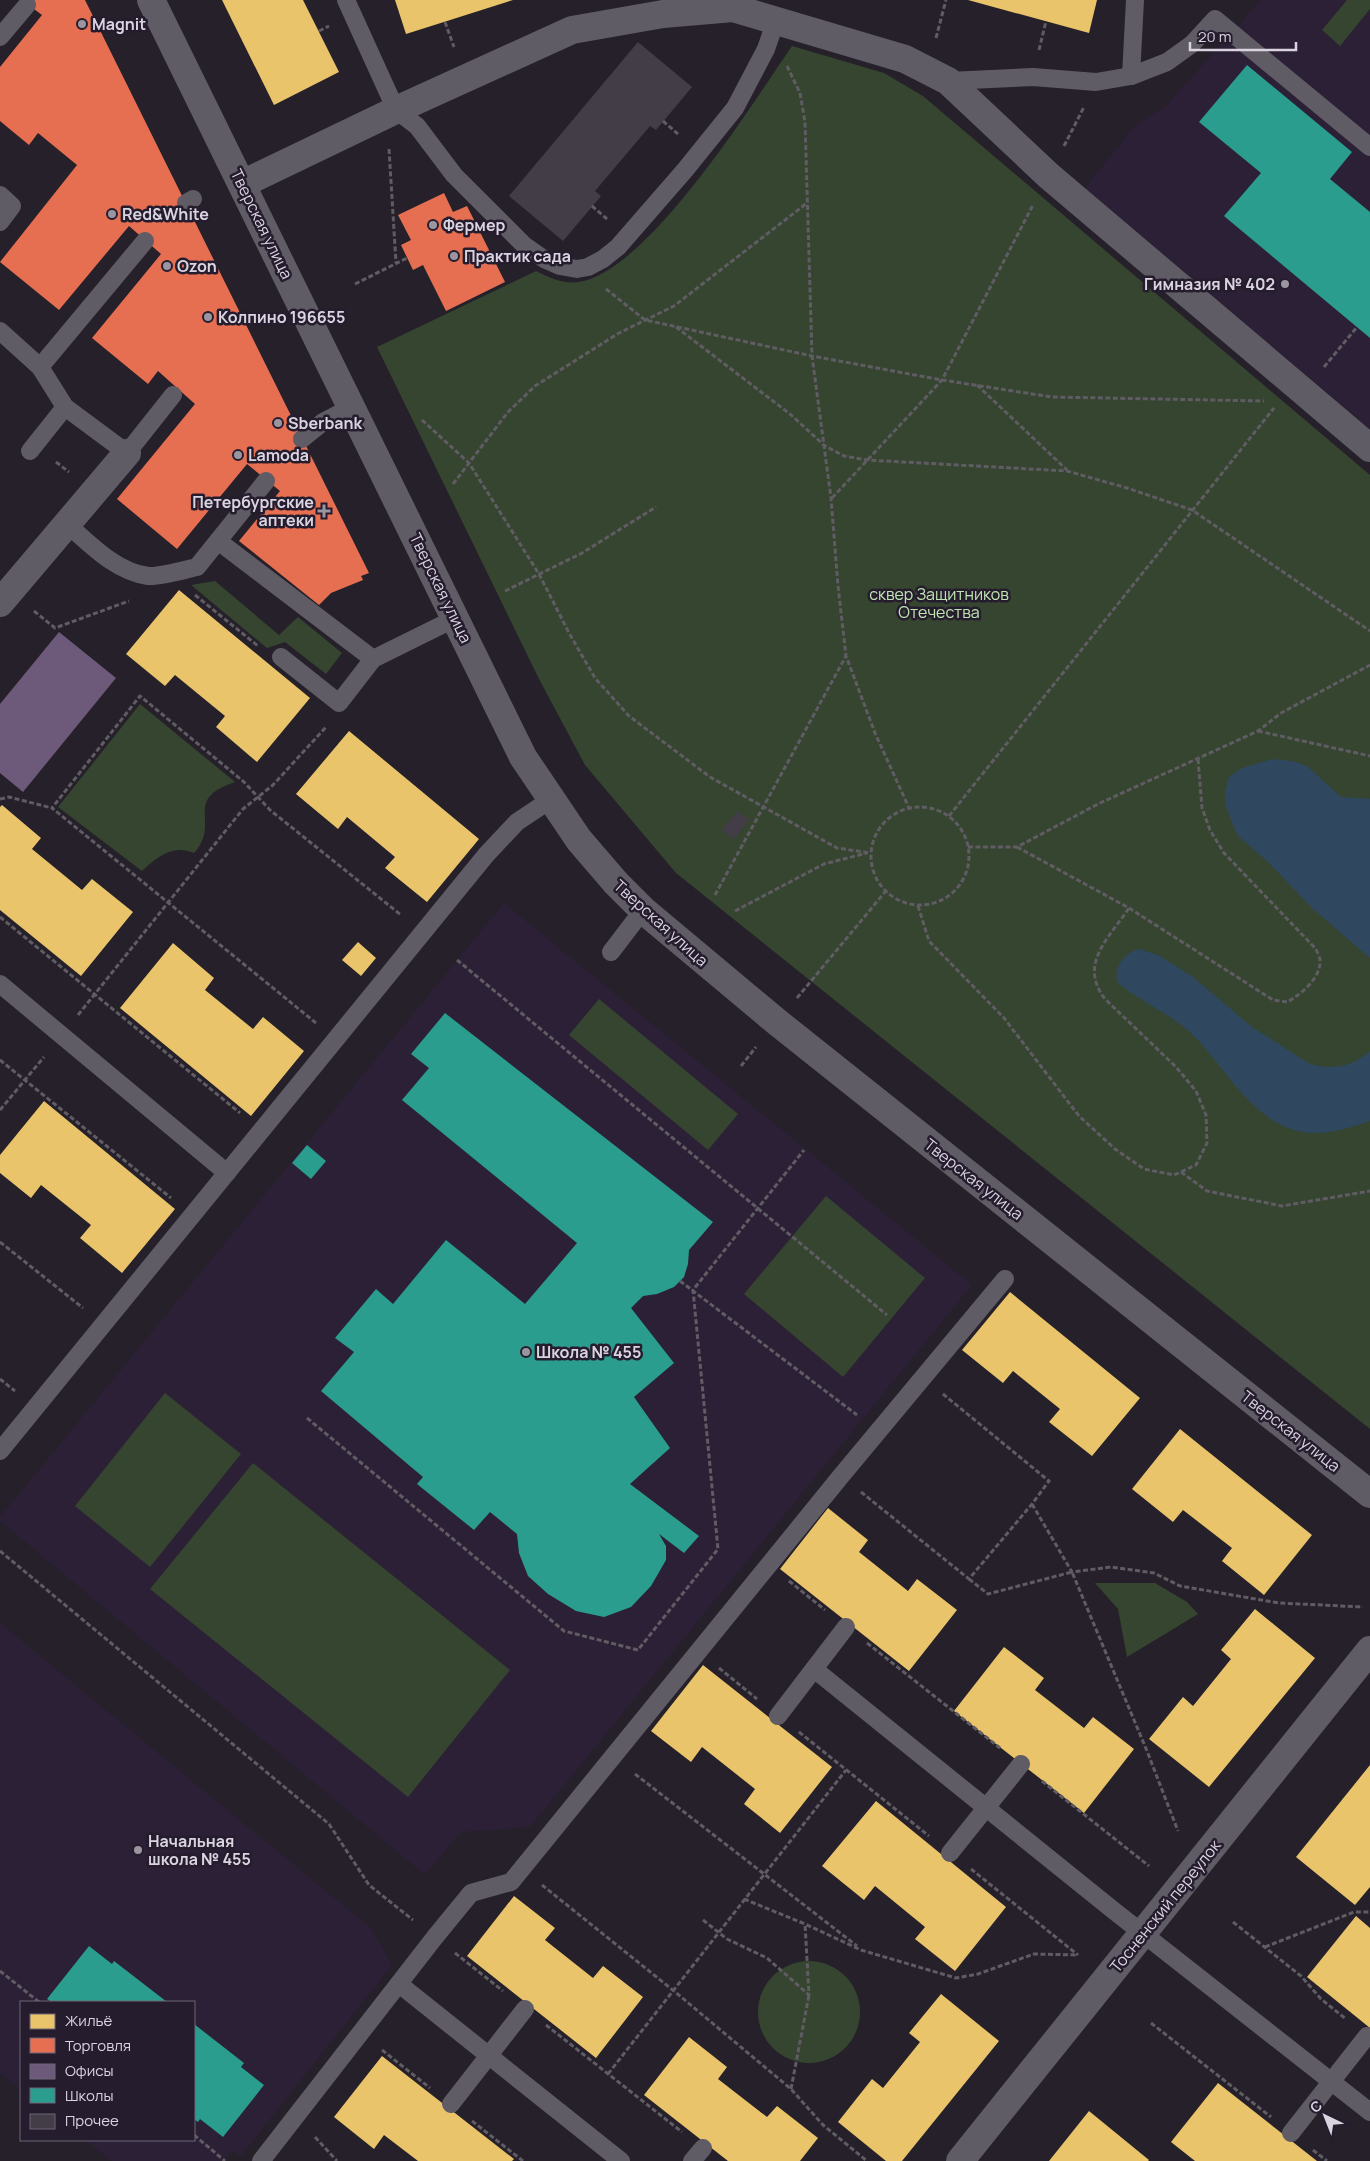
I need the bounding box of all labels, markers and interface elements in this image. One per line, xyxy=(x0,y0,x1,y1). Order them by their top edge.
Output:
place label: Magnit xyxy=(92,13,146,35)
marker: Magnit xyxy=(76,18,88,30)
scale bar xyxy=(1190,20,1296,52)
text: 20 m xyxy=(1198,26,1231,47)
street label: Тверская улица xyxy=(226,165,298,283)
place label: Red&White xyxy=(122,203,209,225)
marker: Red&White xyxy=(106,208,118,220)
place label: Фермер xyxy=(443,214,506,236)
marker: Фермер xyxy=(427,219,439,231)
place label: Практик сада xyxy=(464,245,571,267)
marker: Практик сада xyxy=(448,250,460,262)
place label: Ozon xyxy=(177,255,217,277)
marker: Ozon xyxy=(161,260,173,272)
place label: Гимназия № 402 xyxy=(1144,273,1275,295)
marker: Гимназия № 402 xyxy=(1279,278,1291,290)
place label: Колпино 196655 xyxy=(218,306,345,328)
marker: Колпино 196655 xyxy=(202,311,214,323)
place label: Sberbank xyxy=(288,412,362,434)
marker: Sberbank xyxy=(272,417,284,429)
place label: Lamoda xyxy=(248,444,309,466)
marker: Lamoda xyxy=(232,449,244,461)
place label: Петербургские аптеки xyxy=(192,491,314,531)
marker: Петербургские аптеки xyxy=(318,505,330,517)
street label: Тверская улица xyxy=(405,529,477,647)
park label: сквер Защитников Отечества xyxy=(869,583,1009,623)
street label: Тверская улица xyxy=(609,875,713,971)
street label: Тверская улица xyxy=(920,1133,1028,1225)
place label: Школа № 455 xyxy=(536,1341,641,1363)
marker: Школа № 455 xyxy=(520,1346,532,1358)
street label: Тверская улица xyxy=(1237,1385,1345,1477)
place label: Начальная школа № 455 xyxy=(148,1830,251,1870)
street label: Тосненский переулок xyxy=(1105,1834,1226,1977)
marker: Начальная школа № 455 xyxy=(132,1844,144,1856)
legend xyxy=(20,2001,195,2141)
text: Жильё xyxy=(65,2010,113,2031)
text: Торговля xyxy=(65,2035,131,2056)
text: Офисы xyxy=(65,2060,114,2081)
text: Школы xyxy=(65,2085,113,2106)
north arrow xyxy=(1300,2091,1350,2141)
text: С xyxy=(1306,2096,1326,2117)
text: Прочее xyxy=(65,2110,119,2131)

